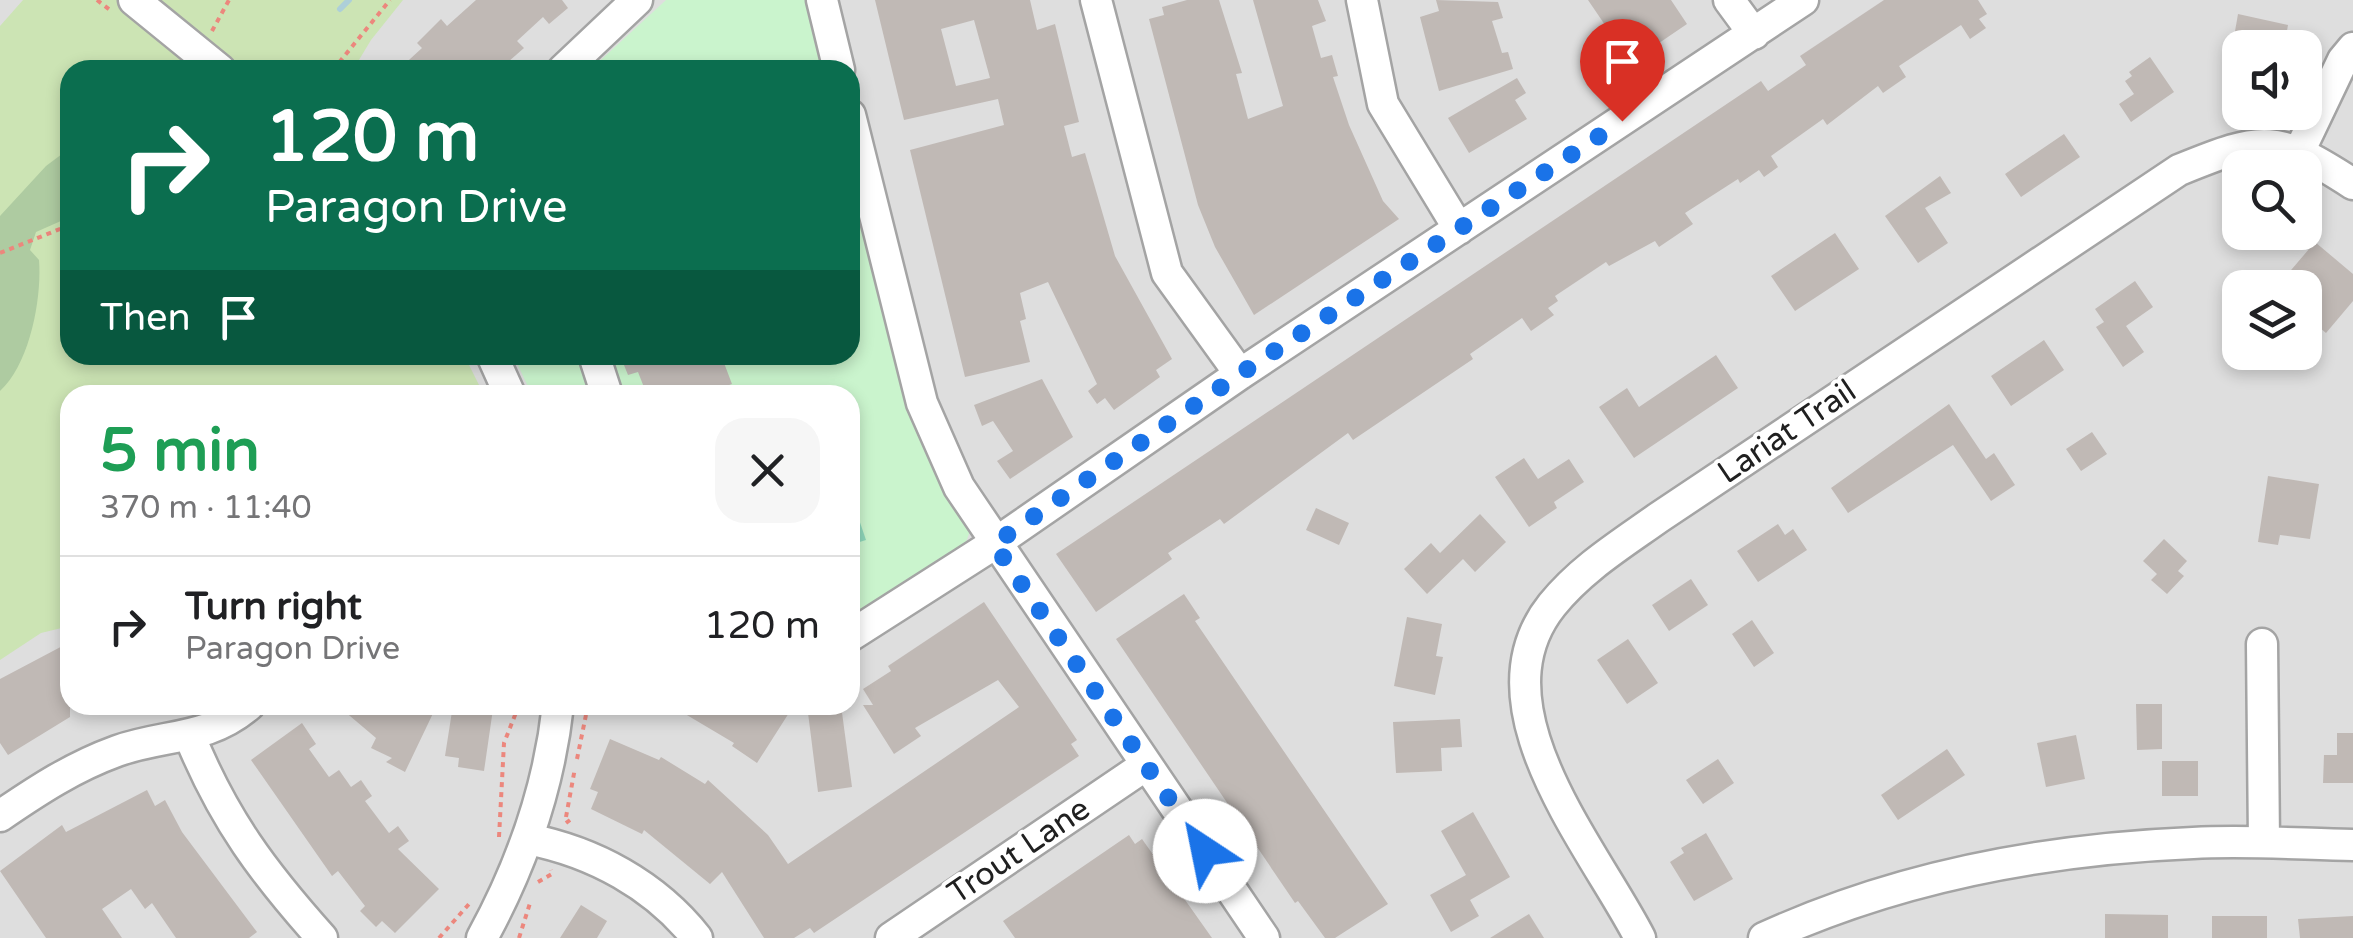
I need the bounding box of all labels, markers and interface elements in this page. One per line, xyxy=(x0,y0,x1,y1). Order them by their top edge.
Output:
pin xyxy=(1580,19,1665,122)
map controls xyxy=(2222,30,2322,370)
button: sound xyxy=(2222,30,2322,130)
icon: arrive xyxy=(1595,34,1650,89)
text: 120 m xyxy=(265,96,479,180)
icon: right xyxy=(100,100,230,230)
button: search xyxy=(2222,150,2322,250)
text: Paragon Drive xyxy=(265,181,568,235)
button: layers xyxy=(2222,270,2322,370)
icon: arrive xyxy=(211,290,266,345)
text: Then xyxy=(100,295,191,341)
street label: Lariat Trail xyxy=(1711,372,1863,492)
text: 5 min xyxy=(100,415,260,487)
button: close xyxy=(715,418,820,523)
text: 370 m · 11:40 xyxy=(100,489,312,527)
text: Turn right xyxy=(185,584,362,630)
icon: right xyxy=(100,599,155,654)
text: 120 m xyxy=(704,603,820,649)
text: Paragon Drive xyxy=(185,630,400,668)
street label: Trout Lane xyxy=(941,790,1097,912)
position arrow xyxy=(1153,799,1257,903)

